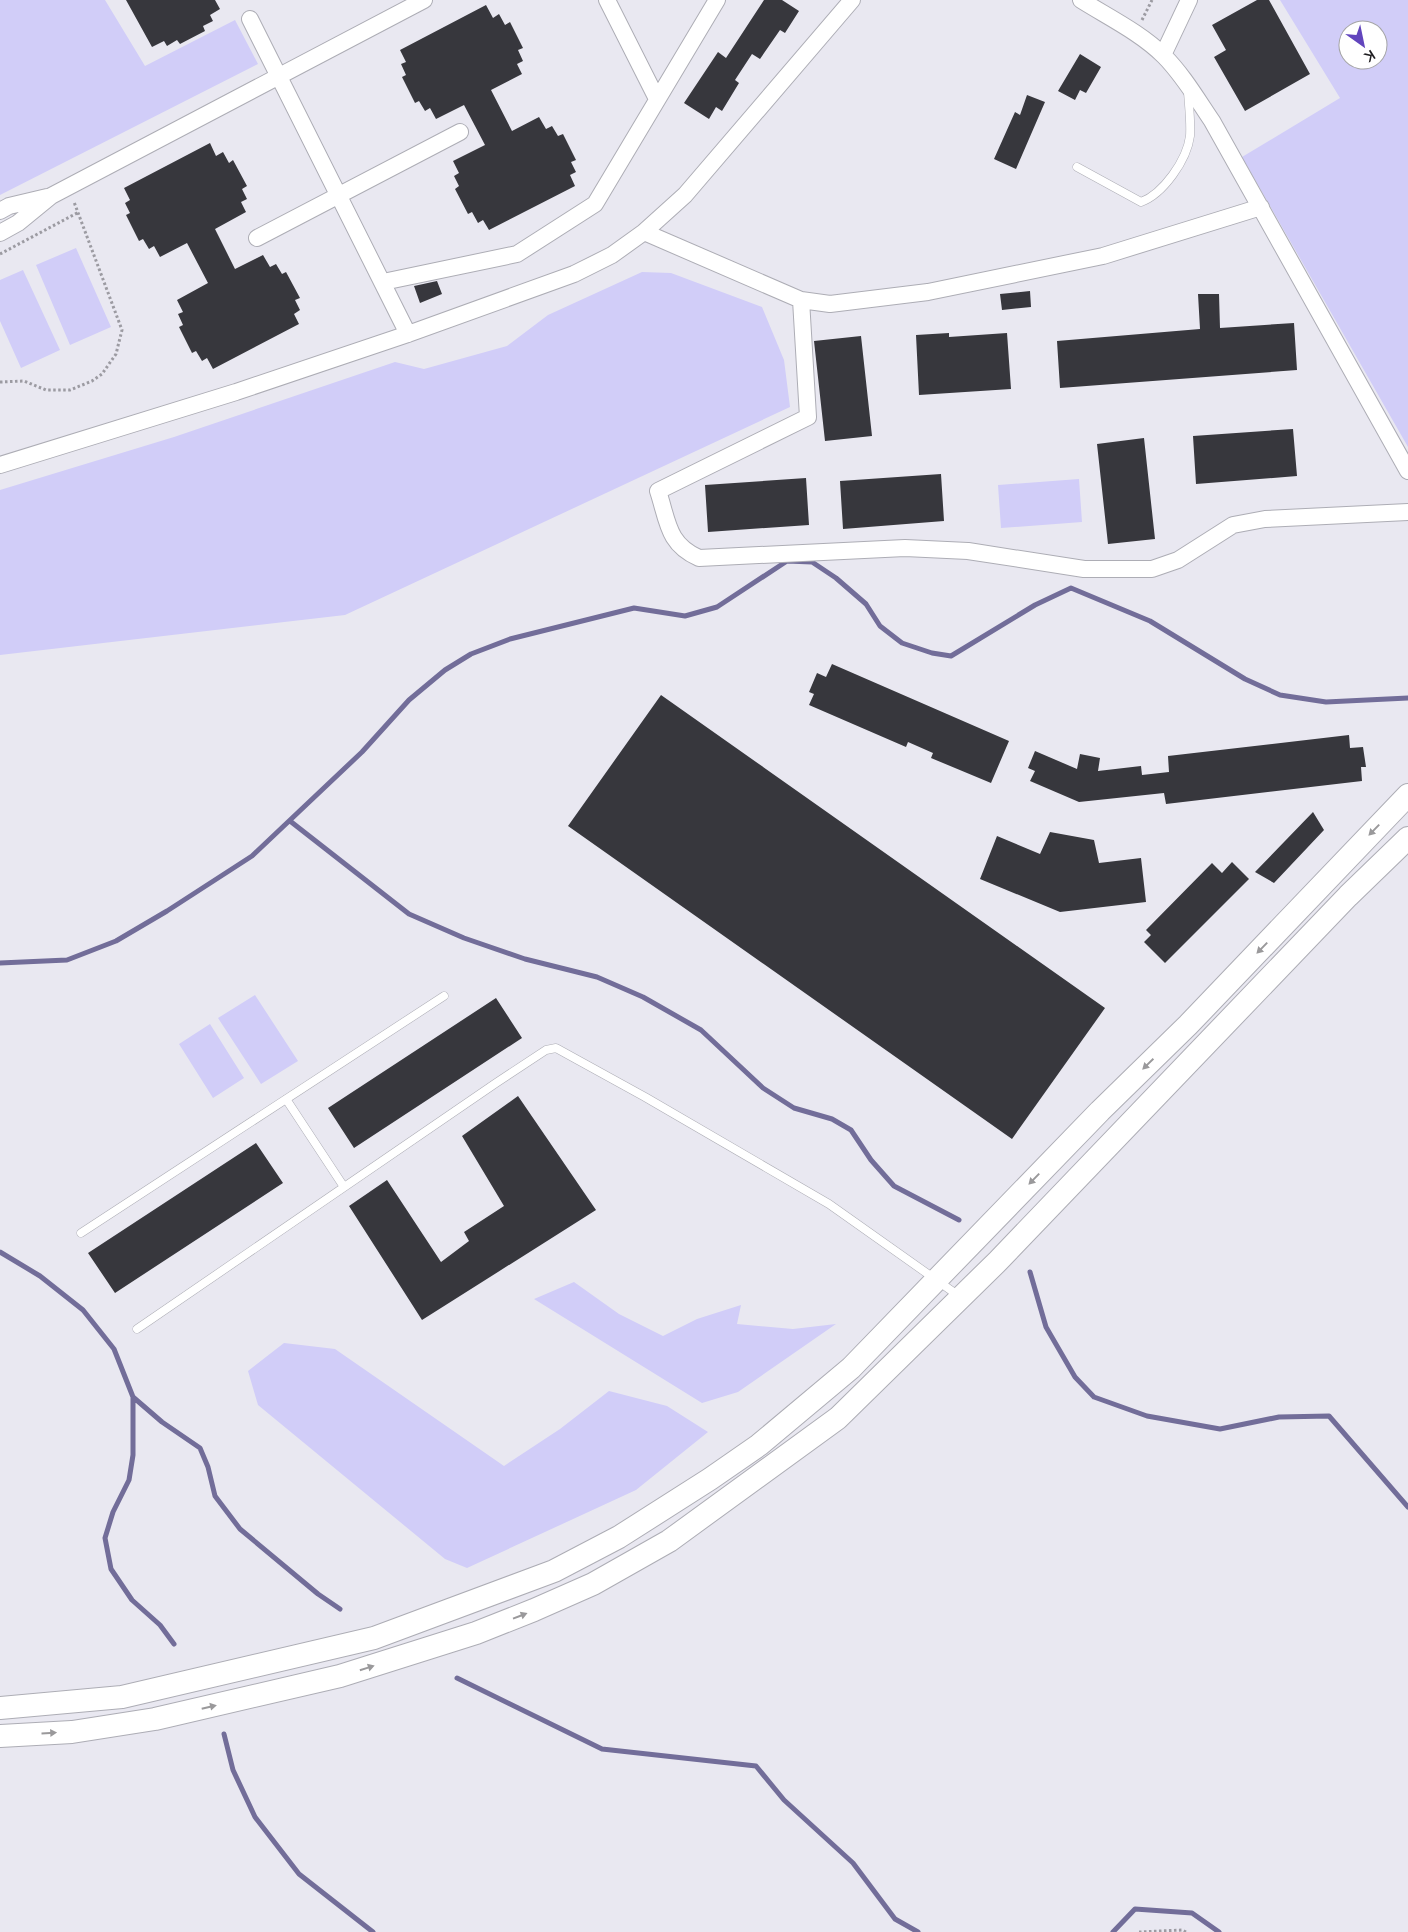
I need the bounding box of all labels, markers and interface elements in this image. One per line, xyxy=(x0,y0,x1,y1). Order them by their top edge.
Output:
north arrow xyxy=(1338,20,1388,70)
text: K xyxy=(1361,46,1379,66)
one-way arrow xyxy=(1368,824,1380,836)
one-way arrow xyxy=(1256,941,1268,953)
one-way arrow xyxy=(1142,1058,1154,1070)
one-way arrow xyxy=(1028,1173,1040,1185)
one-way arrow xyxy=(513,1612,528,1620)
one-way arrow xyxy=(359,1664,374,1671)
one-way arrow xyxy=(201,1703,216,1711)
one-way arrow xyxy=(41,1728,57,1736)

